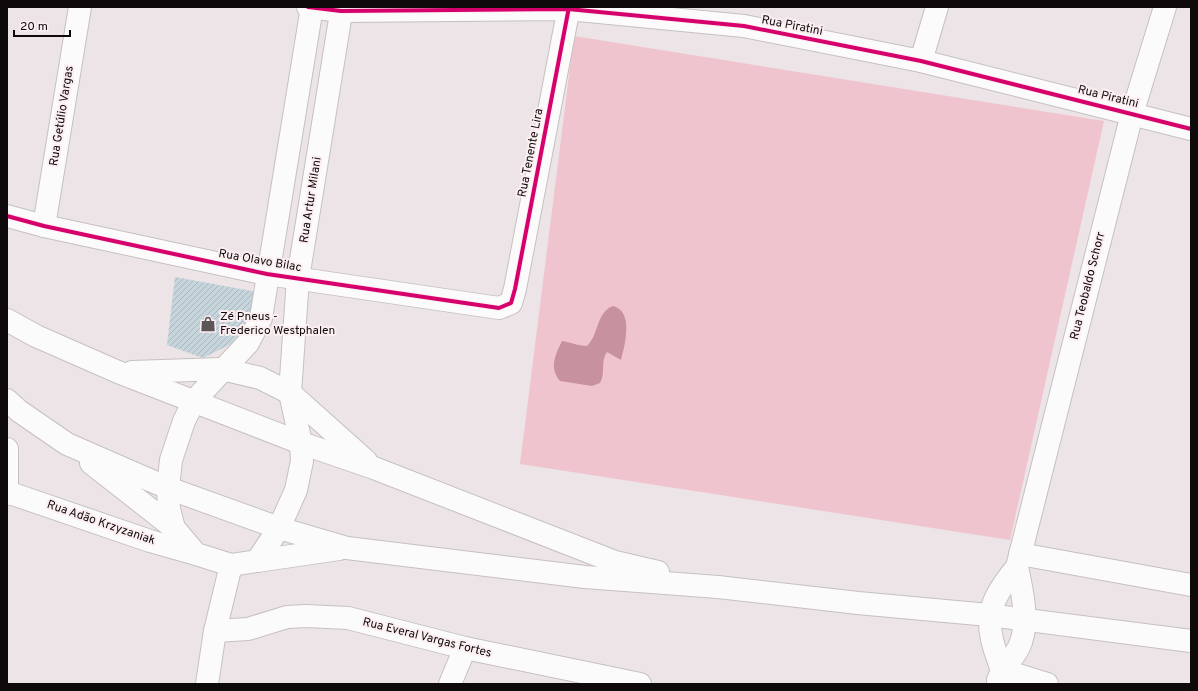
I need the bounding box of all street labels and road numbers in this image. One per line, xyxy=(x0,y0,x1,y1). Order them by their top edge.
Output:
street label: Rua Piratini xyxy=(760,12,824,40)
street label: Rua Getúlio Vargas xyxy=(46,65,78,167)
street label: Rua Piratini xyxy=(1076,82,1140,112)
street label: Rua Tenente Lira xyxy=(515,107,547,199)
street label: Rua Artur Milani xyxy=(296,156,326,244)
street label: Rua Teobaldo Schorr xyxy=(1067,230,1109,342)
street label: Rua Olavo Bilac xyxy=(217,246,303,276)
street label: Rua Adão Krzyzaniak xyxy=(45,497,157,549)
street label: Rua Everal Vargas Fortes xyxy=(361,614,493,662)

